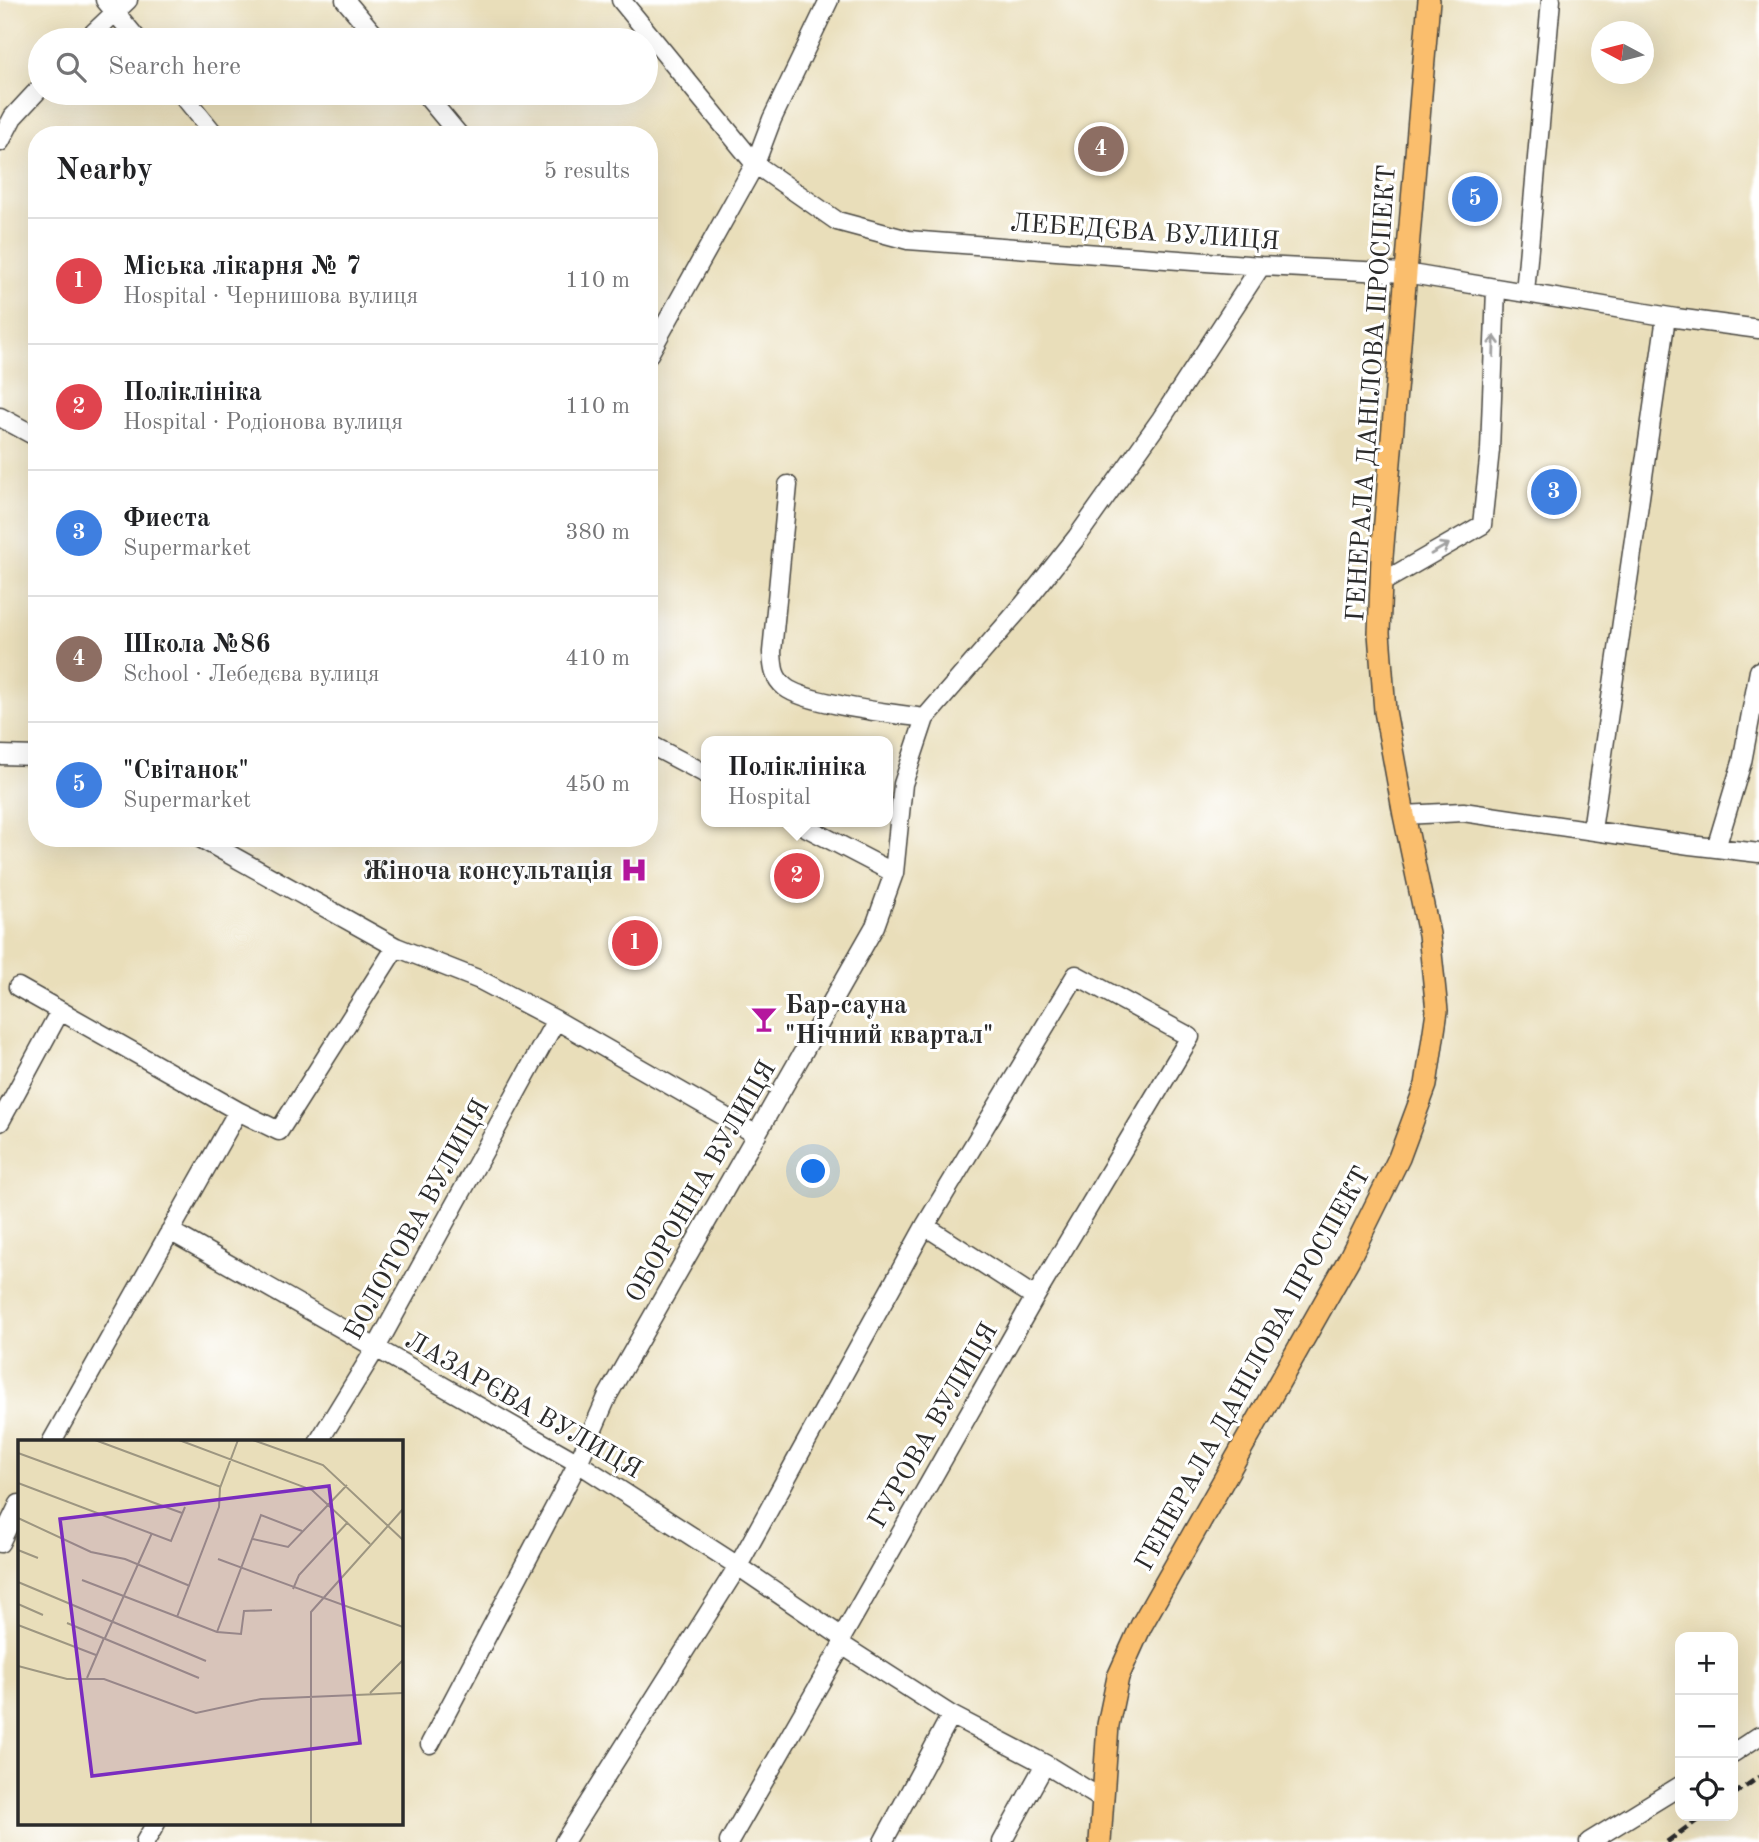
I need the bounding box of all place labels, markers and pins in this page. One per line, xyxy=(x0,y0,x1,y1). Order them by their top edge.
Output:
pin: 4 xyxy=(1078,123,1124,175)
pin: 5 xyxy=(1452,173,1498,225)
pin: 3 xyxy=(1531,466,1577,518)
pin: 2 xyxy=(774,850,820,902)
hospital icon: Жіноча консультація xyxy=(619,855,649,885)
place label: Жіноча консультація xyxy=(363,859,613,885)
pin: 1 xyxy=(612,917,658,969)
place label: Бар-сауна "Нічний квартал" xyxy=(785,993,993,1049)
bar icon: Бар-сауна "Нічний квартал" xyxy=(749,1004,779,1034)

